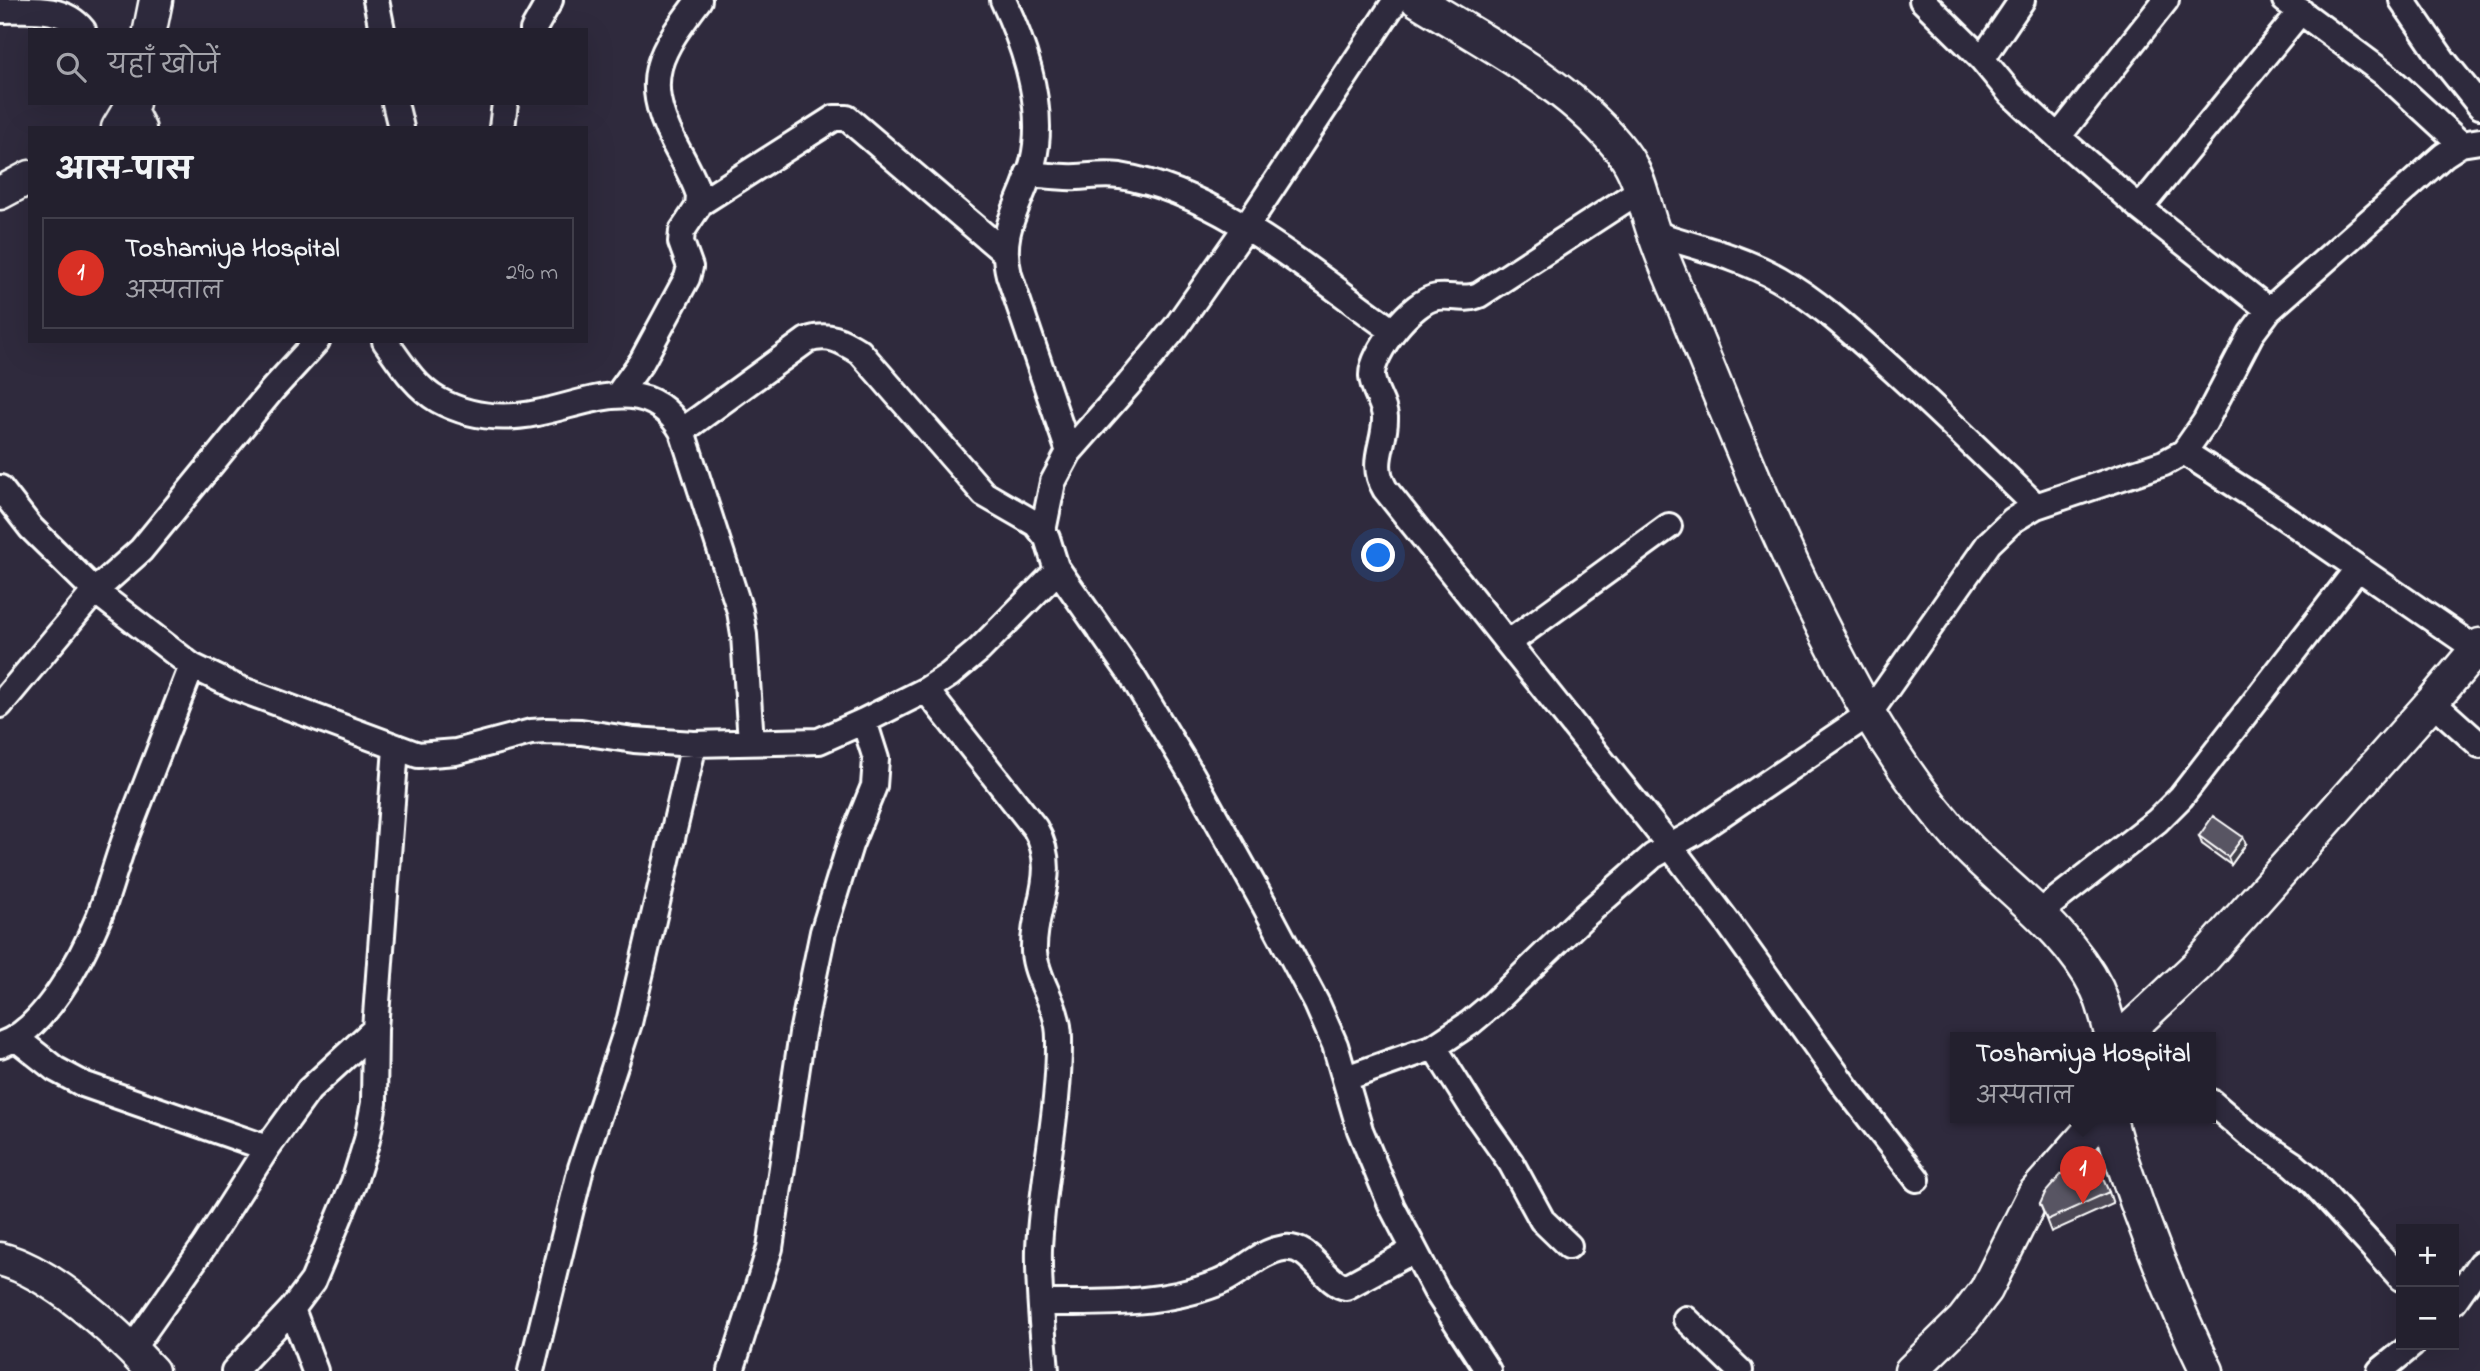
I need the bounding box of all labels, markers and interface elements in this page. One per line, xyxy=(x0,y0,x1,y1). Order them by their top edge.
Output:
search box xyxy=(28,28,588,105)
icon: search xyxy=(52,48,90,86)
text: यहाँ खोजें xyxy=(108,48,220,86)
text: आस-पास xyxy=(56,150,192,194)
text: Toshamiya Hospital xyxy=(125,231,340,269)
text: 1 xyxy=(77,257,85,290)
text: 290 m xyxy=(506,257,558,290)
text: अस्पताल xyxy=(125,276,223,309)
your location xyxy=(1361,538,1395,572)
popup xyxy=(1950,1032,2216,1123)
text: Toshamiya Hospital xyxy=(1976,1036,2190,1074)
text: अस्पताल xyxy=(1976,1081,2073,1114)
pin: 1 xyxy=(2060,1146,2106,1204)
map controls xyxy=(2396,1224,2459,1350)
button: + xyxy=(2396,1224,2459,1287)
button: − xyxy=(2396,1287,2459,1350)

